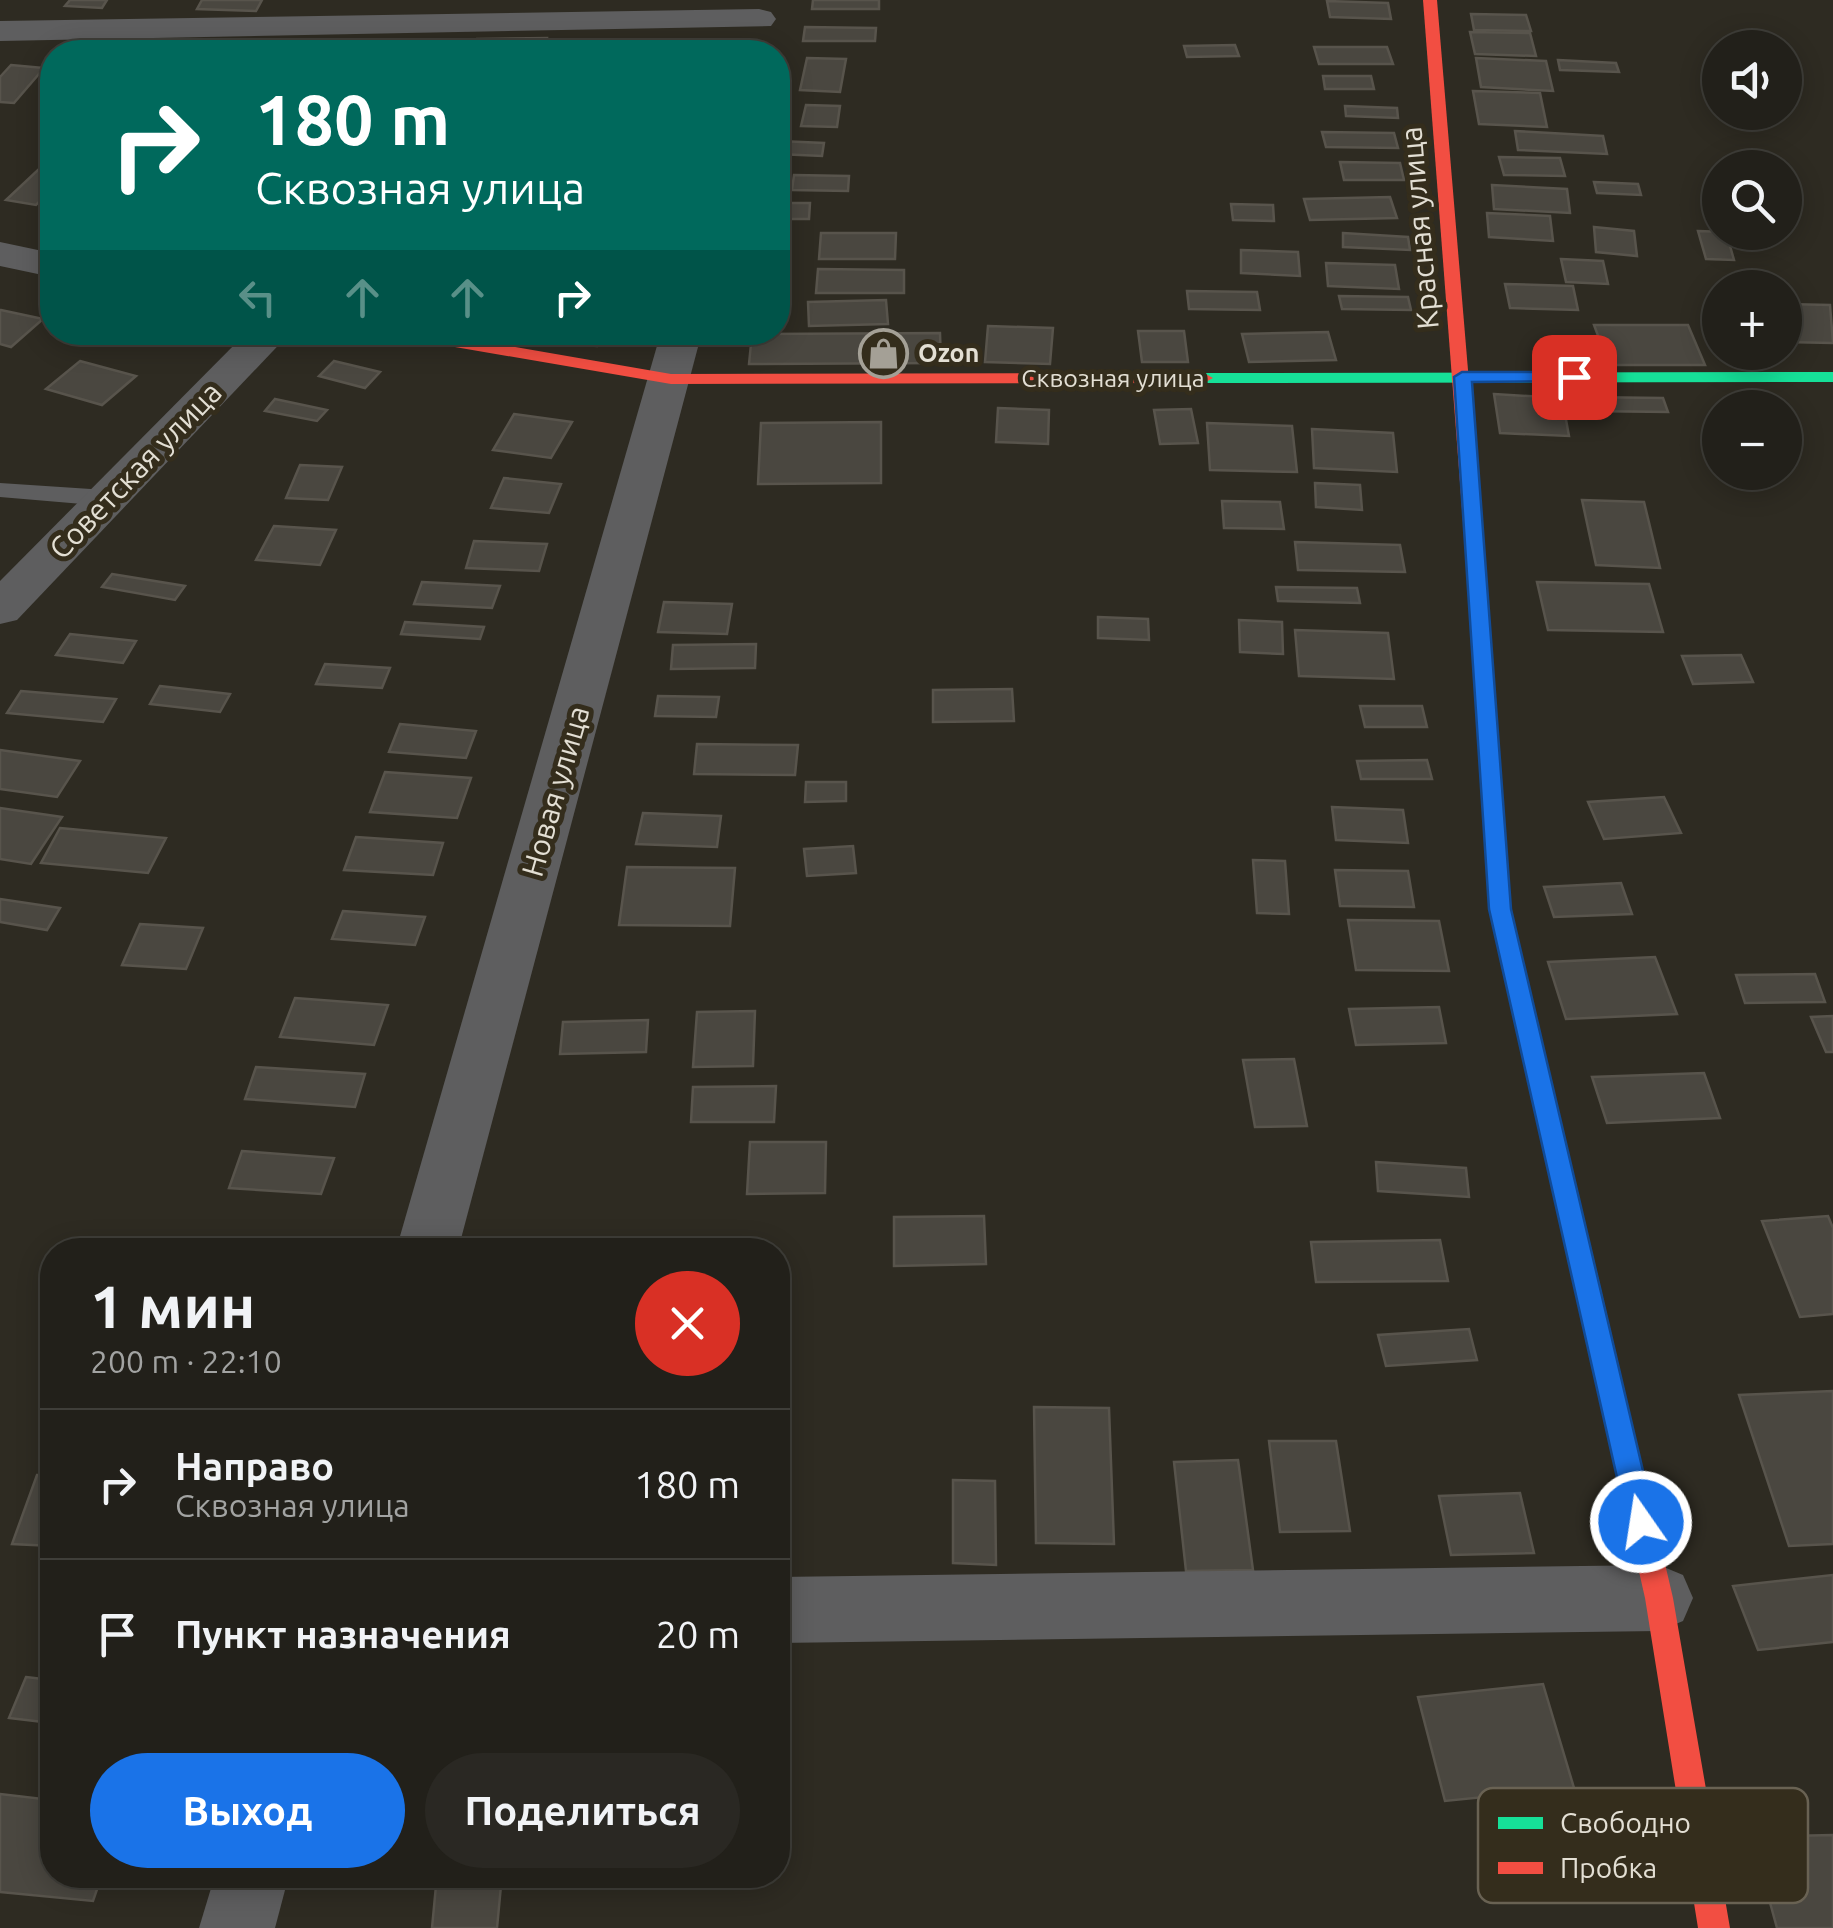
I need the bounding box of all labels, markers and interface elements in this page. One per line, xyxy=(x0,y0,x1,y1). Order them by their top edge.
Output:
map controls xyxy=(1702,30,1802,490)
button: sound xyxy=(1702,30,1802,130)
icon: right xyxy=(90,80,220,210)
text: 180 m xyxy=(255,80,450,158)
street label: Красная улица xyxy=(1393,125,1445,331)
button: search xyxy=(1702,150,1802,250)
text: Сквозная улица xyxy=(255,162,585,213)
icon: left xyxy=(230,270,285,325)
icon: ahead xyxy=(335,270,390,325)
icon: ahead xyxy=(440,270,495,325)
icon: right xyxy=(545,270,600,325)
button: + xyxy=(1702,270,1802,370)
shop icon: Ozon xyxy=(857,327,909,379)
pin xyxy=(1532,335,1617,420)
place label: Ozon xyxy=(918,339,979,367)
icon: arrive xyxy=(1547,350,1602,405)
street label: Сквозная улица xyxy=(1021,364,1205,392)
street label: Советская улица xyxy=(42,375,228,565)
button: − xyxy=(1702,390,1802,490)
street label: Новая улица xyxy=(514,702,596,880)
button: close xyxy=(635,1271,740,1376)
text: 1 мин xyxy=(90,1272,255,1339)
text: 200 m · 22:10 xyxy=(90,1343,282,1379)
text: Направо xyxy=(175,1445,334,1487)
icon: right xyxy=(90,1457,145,1512)
text: 180 m xyxy=(634,1463,740,1505)
position arrow xyxy=(1589,1470,1693,1574)
text: Сквозная улица xyxy=(175,1487,410,1523)
icon: arrive xyxy=(90,1607,145,1662)
text: Пункт назначения xyxy=(175,1613,511,1655)
text: 20 m xyxy=(656,1613,740,1655)
button: Выход xyxy=(90,1753,405,1868)
button: Поделиться xyxy=(425,1753,740,1868)
legend xyxy=(1478,1788,1808,1903)
text: Свободно xyxy=(1560,1807,1691,1838)
text: Пробка xyxy=(1560,1852,1657,1883)

